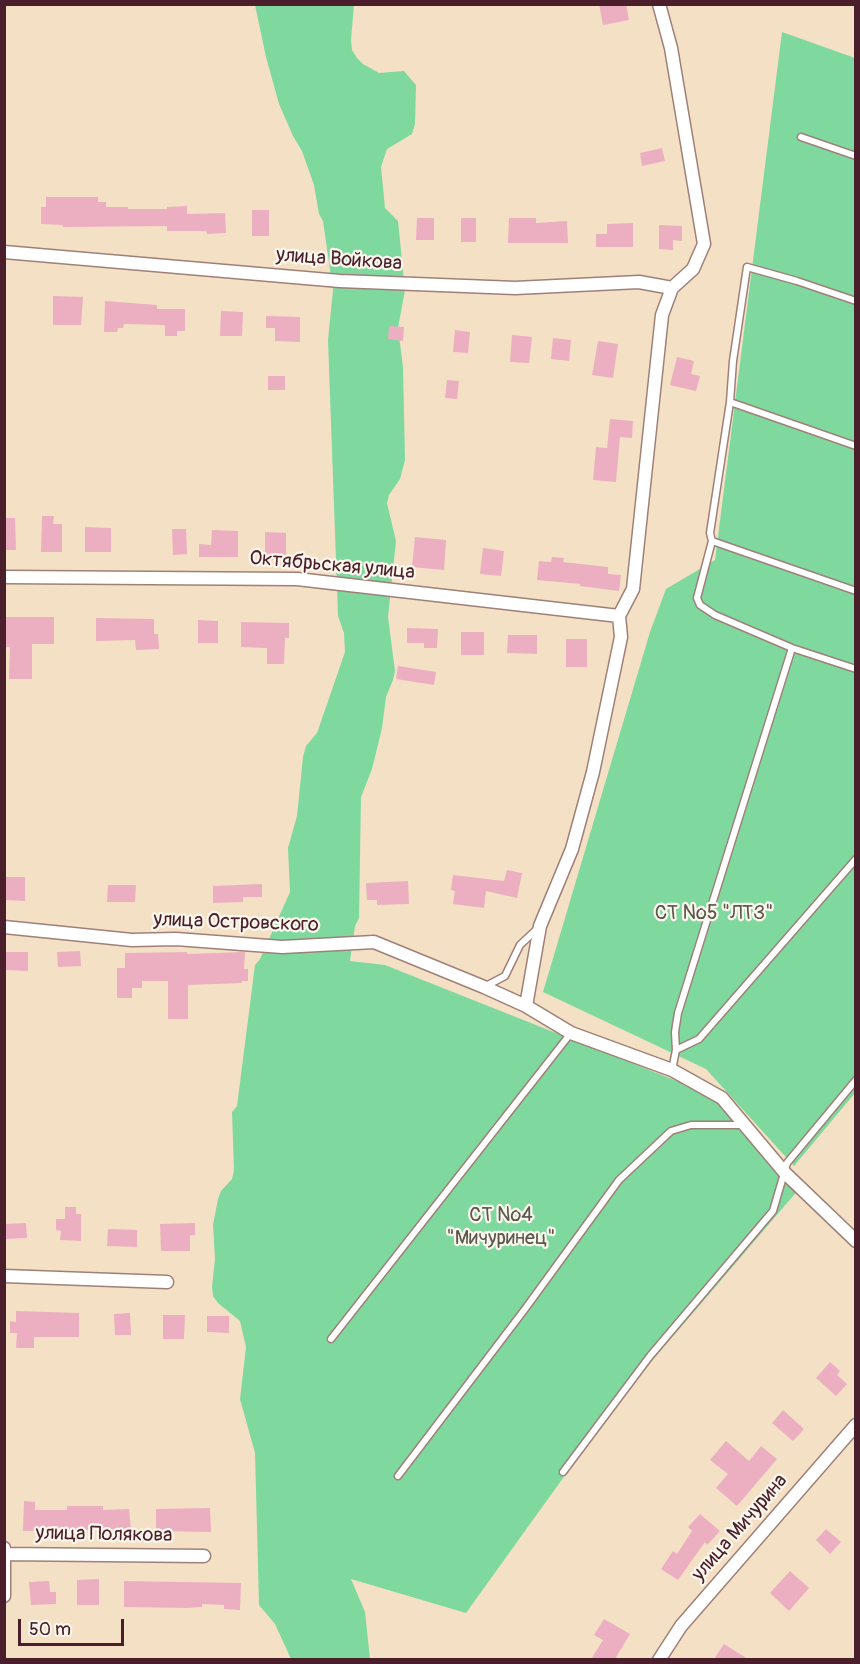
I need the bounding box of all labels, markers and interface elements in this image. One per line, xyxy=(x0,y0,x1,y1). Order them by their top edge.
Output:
street label: улица Войкова xyxy=(275,244,403,276)
street label: Октябрьская улица xyxy=(248,547,416,585)
park label: СТ №5 "ЛТЗ" xyxy=(655,902,773,926)
street label: улица Островского xyxy=(153,908,319,938)
park label: СТ №4 "Мичуринец" xyxy=(447,1204,555,1251)
street label: улица Мичурина xyxy=(687,1470,793,1586)
street label: улица Полякова xyxy=(35,1522,173,1548)
scale bar xyxy=(21,1607,128,1645)
text: 50 m xyxy=(29,1618,71,1641)

